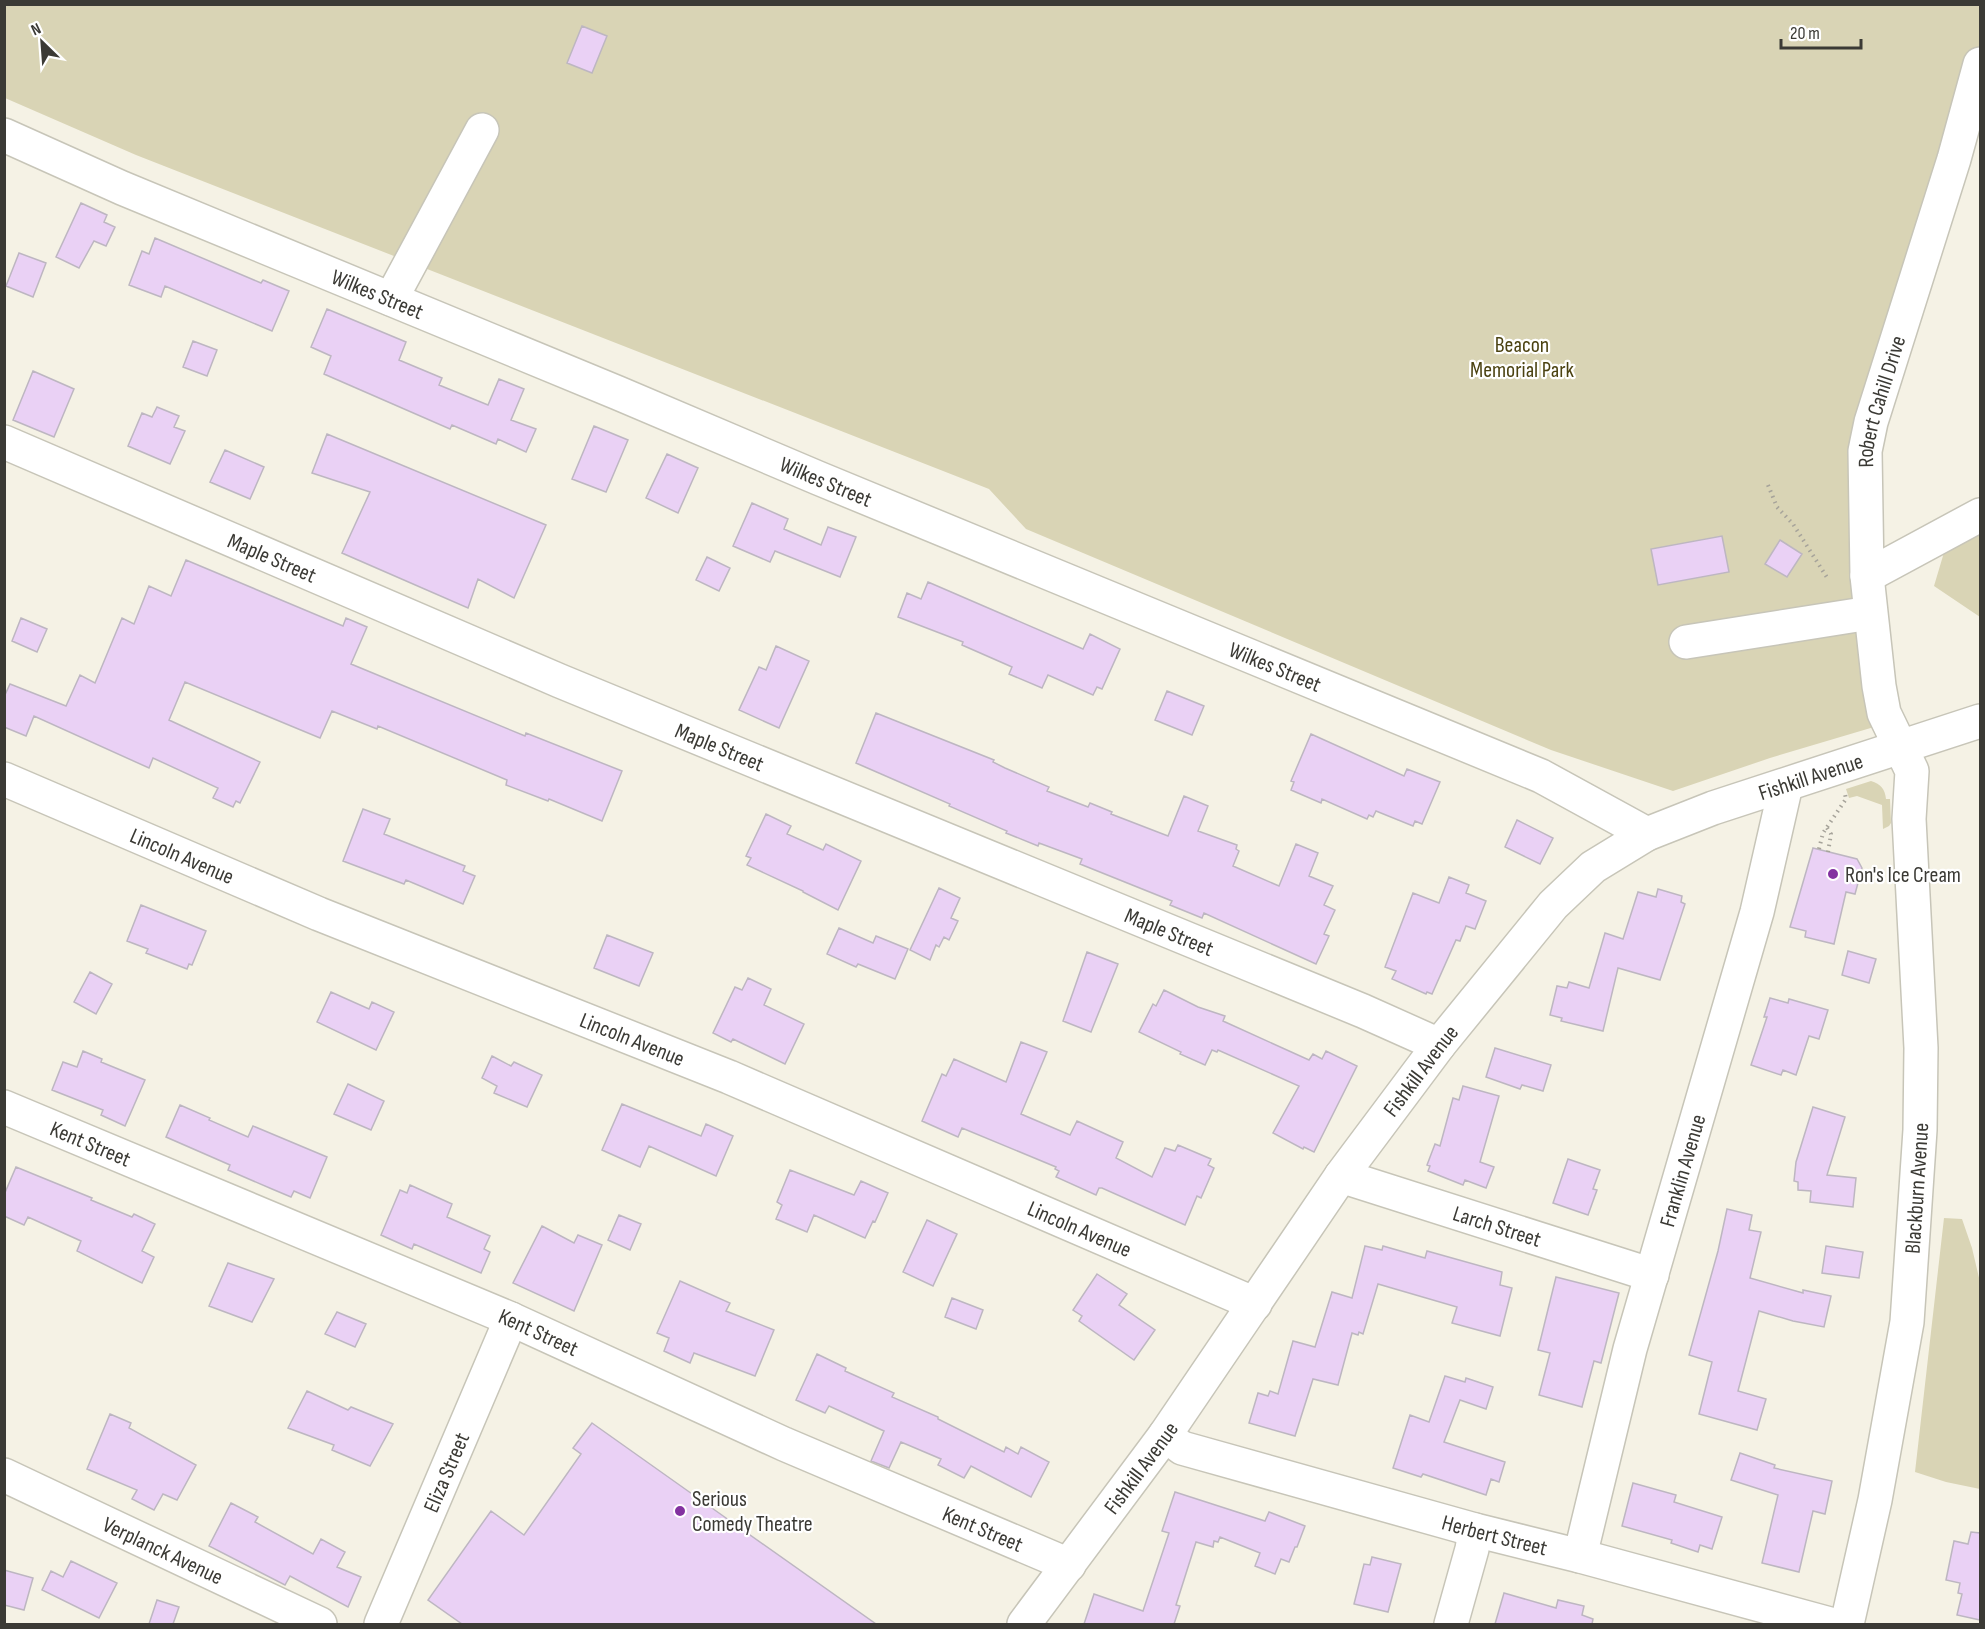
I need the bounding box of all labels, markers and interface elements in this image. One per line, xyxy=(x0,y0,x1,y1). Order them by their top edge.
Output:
north arrow xyxy=(12,12,72,72)
scale bar xyxy=(1781,12,1860,50)
text: N xyxy=(28,19,44,40)
text: 20 m xyxy=(1790,23,1820,44)
street label: Wilkes Street xyxy=(327,264,427,326)
park label: Beacon Memorial Park xyxy=(1470,332,1575,384)
street label: Robert Cahill Drive xyxy=(1853,332,1912,468)
street label: Wilkes Street xyxy=(775,451,876,514)
street label: Maple Street xyxy=(223,528,320,590)
street label: Wilkes Street xyxy=(1225,637,1325,699)
street label: Maple Street xyxy=(671,718,768,778)
street label: Fishkill Avenue xyxy=(1755,748,1867,807)
street label: Lincoln Avenue xyxy=(126,823,238,891)
place label: Ron's Ice Cream xyxy=(1845,862,1961,889)
marker: Ron's Ice Cream xyxy=(1826,867,1840,881)
street label: Maple Street xyxy=(1120,903,1217,963)
street label: Lincoln Avenue xyxy=(576,1007,688,1073)
street label: Fishkill Avenue xyxy=(1378,1020,1465,1123)
street label: Franklin Avenue xyxy=(1654,1111,1713,1230)
street label: Kent Street xyxy=(46,1116,135,1174)
street label: Blackburn Avenue xyxy=(1900,1123,1935,1255)
street label: Lincoln Avenue xyxy=(1023,1196,1135,1264)
street label: Larch Street xyxy=(1449,1201,1544,1254)
street label: Kent Street xyxy=(494,1303,582,1363)
street label: Fishkill Avenue xyxy=(1099,1417,1185,1520)
street label: Eliza Street xyxy=(418,1429,476,1517)
place label: Serious Comedy Theatre xyxy=(692,1486,813,1538)
street label: Kent Street xyxy=(938,1501,1027,1559)
marker: Serious Comedy Theatre xyxy=(673,1504,687,1518)
street label: Herbert Street xyxy=(1439,1509,1550,1562)
street label: Verplanck Avenue xyxy=(98,1511,227,1591)

